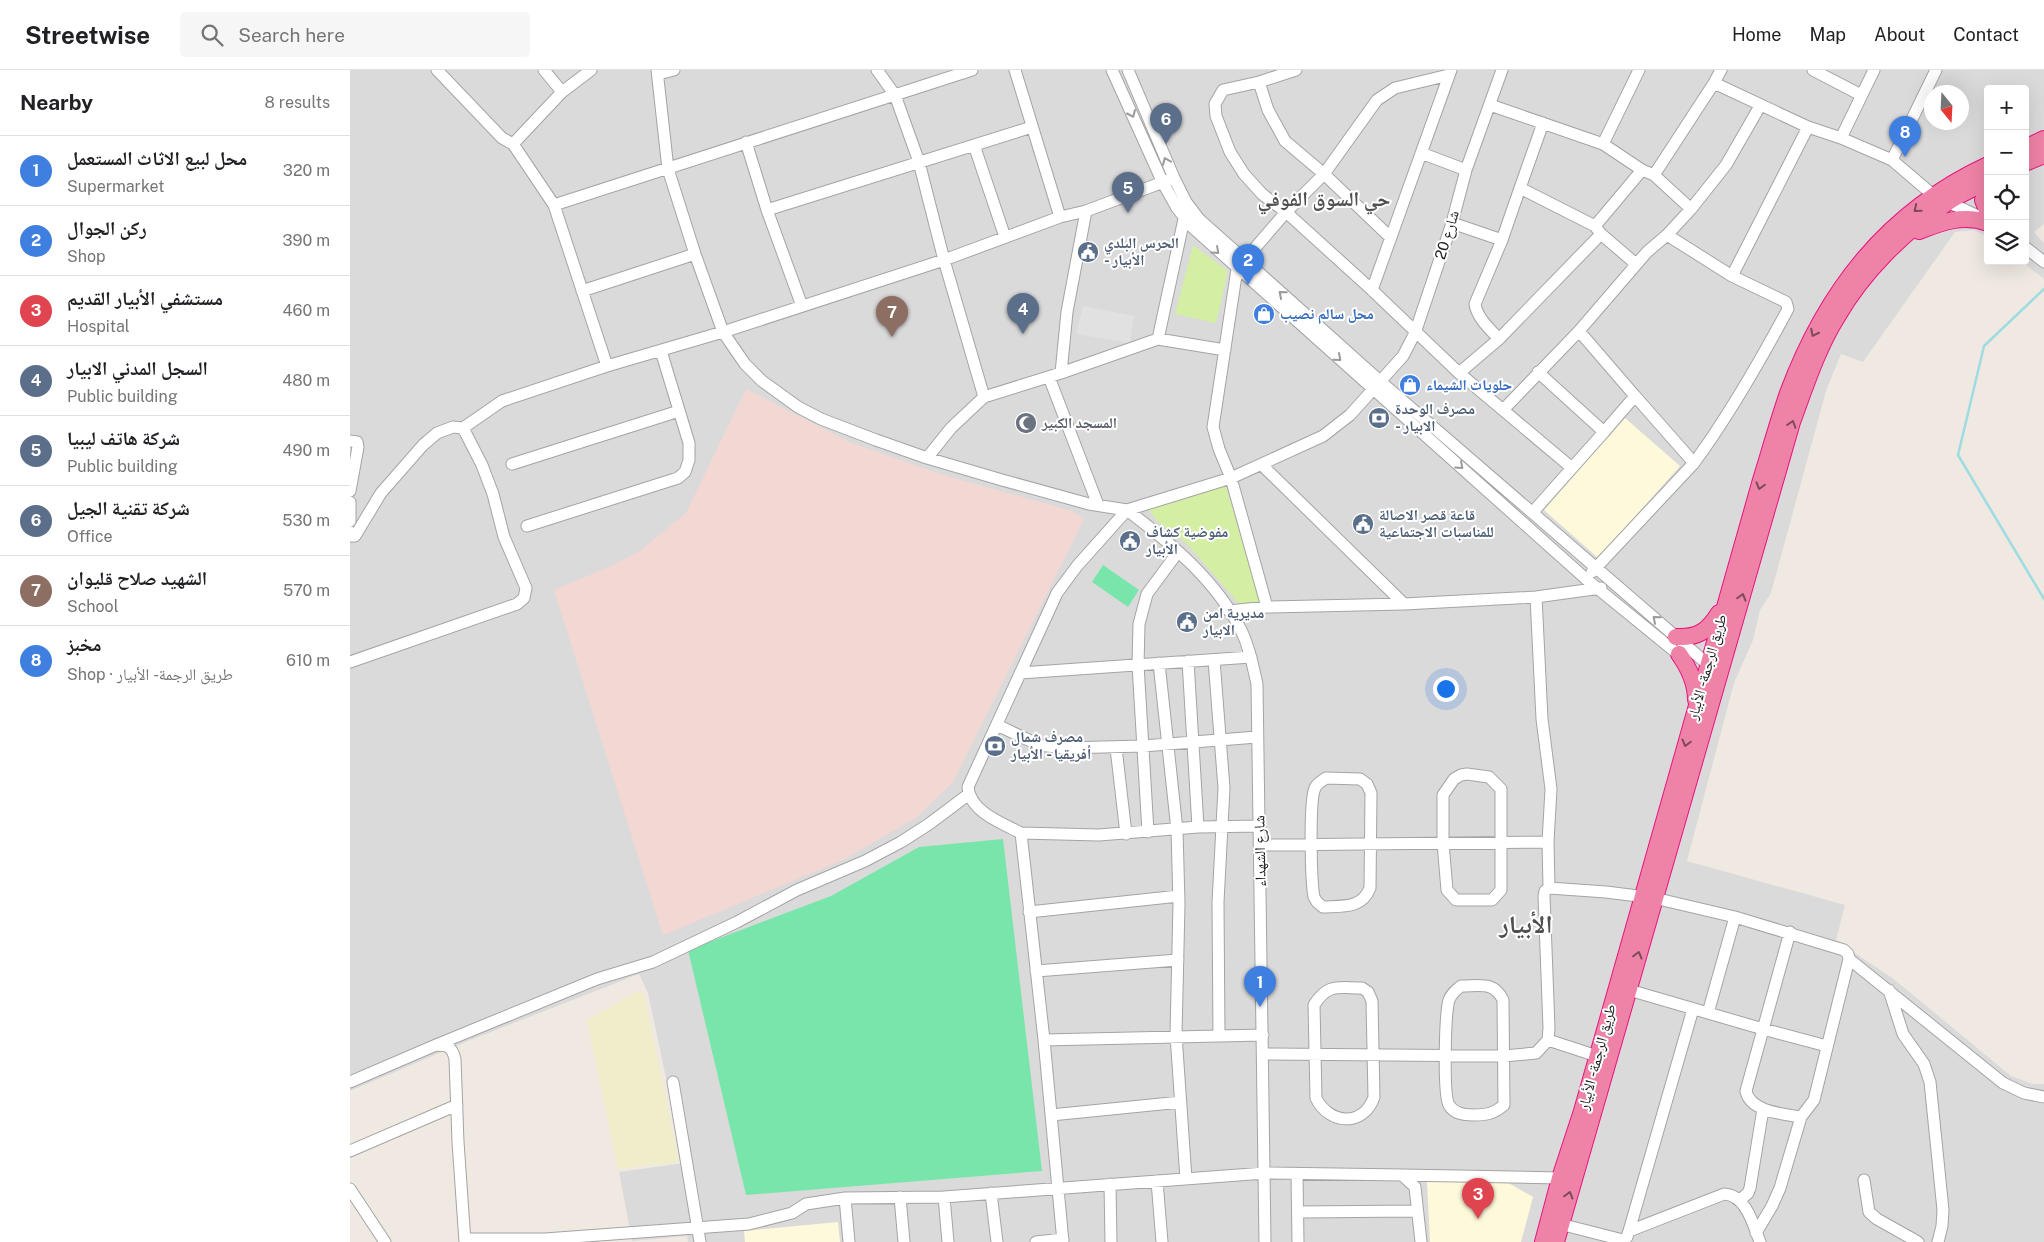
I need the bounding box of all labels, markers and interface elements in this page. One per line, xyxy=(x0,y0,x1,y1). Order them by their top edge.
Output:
search box xyxy=(180,12,530,57)
text: Streetwise xyxy=(25,21,150,49)
icon: search xyxy=(198,21,226,49)
text: Search here xyxy=(238,24,345,46)
text: Home xyxy=(1732,24,1782,45)
text: Map xyxy=(1810,24,1846,45)
text: About xyxy=(1874,24,1925,45)
text: Contact xyxy=(1953,24,2019,45)
north arrow xyxy=(1924,85,1969,130)
map controls xyxy=(1984,85,2029,265)
button: + xyxy=(1984,85,2029,130)
text: Nearby xyxy=(20,90,93,115)
text: 8 results xyxy=(265,93,330,112)
pin: 6 xyxy=(1150,103,1182,144)
one-way arrow xyxy=(1125,109,1136,118)
pin: 8 xyxy=(1889,116,1921,157)
button: − xyxy=(1984,130,2029,175)
text: محل لبيع الاثاث المستعمل xyxy=(67,147,247,169)
one-way arrow xyxy=(1162,157,1172,165)
text: 1 xyxy=(33,161,39,180)
text: 320 m xyxy=(283,161,330,180)
pin: 5 xyxy=(1112,172,1144,213)
button: locate xyxy=(1984,175,2029,220)
text: Supermarket xyxy=(67,177,164,196)
district label: حي السوق الفوفي xyxy=(1258,187,1390,215)
one-way arrow xyxy=(1914,204,1923,212)
street label: شارع 20 xyxy=(1431,208,1464,262)
text: ركن الجوال xyxy=(67,217,147,239)
button: layers xyxy=(1984,220,2029,265)
text: 2 xyxy=(31,231,41,250)
text: 390 m xyxy=(283,231,330,250)
place label: الحرس البلدي - الأبيار xyxy=(1104,234,1179,269)
public building icon: الحرس البلدي - الأبيار xyxy=(1076,240,1100,264)
pin: 2 xyxy=(1232,244,1264,285)
one-way arrow xyxy=(1211,245,1220,254)
text: Shop xyxy=(67,247,106,266)
text: مستشفي الأبيار القديم xyxy=(67,287,223,309)
one-way arrow xyxy=(1279,291,1288,300)
pin: 4 xyxy=(1007,293,1039,334)
pin: 7 xyxy=(876,296,908,337)
text: 3 xyxy=(31,301,41,320)
text: 460 m xyxy=(283,301,330,320)
shop icon: محل سالم نصيب xyxy=(1252,302,1276,326)
place label: محل سالم نصيب xyxy=(1280,305,1374,324)
text: Hospital xyxy=(67,317,130,336)
one-way arrow xyxy=(1810,328,1820,337)
one-way arrow xyxy=(1333,353,1342,362)
text: السجل المدني الابيار xyxy=(67,357,208,379)
text: 4 xyxy=(31,371,41,390)
text: 480 m xyxy=(282,371,330,390)
shop icon: حلويات الشيماء xyxy=(1398,373,1422,397)
place label: حلويات الشيماء xyxy=(1426,376,1513,393)
text: Public building xyxy=(67,387,178,406)
place label: مصرف الوحدة - الابيار xyxy=(1395,400,1475,435)
bank icon: مصرف الوحدة - الابيار xyxy=(1367,406,1391,430)
mosque icon: المسجد الكبير xyxy=(1014,411,1038,435)
place label: المسجد الكبير xyxy=(1041,414,1117,432)
one-way arrow xyxy=(1786,420,1796,429)
text: شركة هاتف ليبيا xyxy=(67,427,180,449)
text: 5 xyxy=(31,441,41,460)
text: 490 m xyxy=(283,441,330,460)
text: Public building xyxy=(67,457,178,476)
one-way arrow xyxy=(1454,460,1463,469)
one-way arrow xyxy=(1755,481,1765,489)
text: شركة تقنية الجيل xyxy=(67,497,190,519)
place label: قاعة قصر الاصالة للمناسبات الاجتماعية xyxy=(1379,506,1494,541)
text: 6 xyxy=(31,511,41,530)
text: 530 m xyxy=(282,511,330,530)
public building icon: قاعة قصر الاصالة للمناسبات الاجتماعية xyxy=(1351,512,1375,536)
place label: مفوضية كشاف الأبيار xyxy=(1145,523,1228,558)
text: Office xyxy=(67,527,113,546)
public building icon: مفوضية كشاف الأبيار xyxy=(1118,529,1142,553)
text: الشهيد صلاح قليوان xyxy=(67,567,207,589)
text: 7 xyxy=(31,581,41,600)
text: 570 m xyxy=(283,581,330,600)
one-way arrow xyxy=(1736,593,1746,602)
text: School xyxy=(67,597,118,616)
place label: مديرية امن الابيار xyxy=(1202,604,1264,639)
public building icon: مديرية امن الابيار xyxy=(1175,610,1199,634)
street label: طريق الرجمة - الأبيار xyxy=(1683,612,1732,723)
one-way arrow xyxy=(1652,616,1661,625)
text: مخبز xyxy=(67,633,102,655)
text: 8 xyxy=(31,651,41,670)
text: 610 m xyxy=(286,651,330,670)
text: Shop · طريق الرجمة - الأبيار xyxy=(67,665,233,684)
your location xyxy=(1433,676,1459,702)
place label: مصرف شمال أفريقيا - الأبيار xyxy=(1010,728,1091,763)
bank icon: مصرف شمال أفريقيا - الأبيار xyxy=(983,734,1007,758)
one-way arrow xyxy=(1681,739,1692,748)
street label: شارع الشهداء xyxy=(1250,815,1271,887)
district label: الأبيار xyxy=(1498,909,1553,939)
one-way arrow xyxy=(1633,951,1643,959)
pin: 1 xyxy=(1244,966,1276,1007)
street label: طريق الرجمة - الأبيار xyxy=(1574,1002,1621,1113)
pin: 3 xyxy=(1462,1178,1494,1219)
one-way arrow xyxy=(1564,1192,1574,1200)

